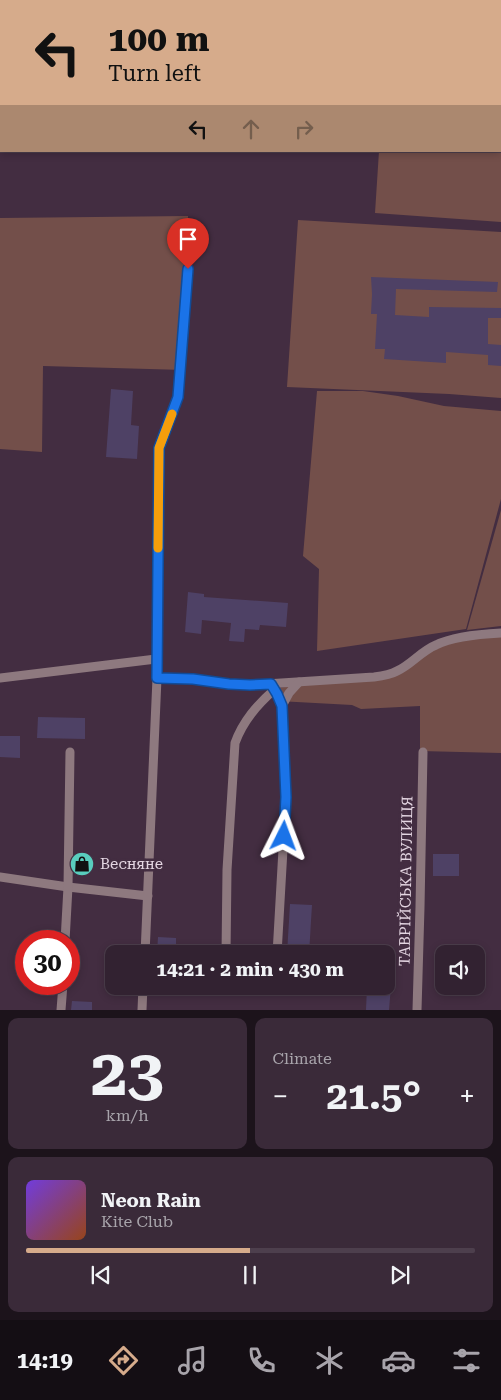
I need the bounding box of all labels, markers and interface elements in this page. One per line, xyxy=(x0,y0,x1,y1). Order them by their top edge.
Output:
text: 100 m xyxy=(108,19,209,60)
icon: left xyxy=(25,20,90,85)
text: Turn left xyxy=(108,61,201,86)
icon: left xyxy=(184,115,212,143)
icon: ahead xyxy=(237,115,265,143)
icon: right xyxy=(290,115,318,143)
pin xyxy=(167,218,209,269)
icon: arrive xyxy=(174,225,202,253)
street label: ТАВРІЙСЬКА ВУЛИЦЯ xyxy=(396,796,416,966)
position arrow xyxy=(257,809,309,861)
shop icon: Весняне xyxy=(69,851,95,877)
place label: Весняне xyxy=(100,855,163,873)
speed limit sign: 30 xyxy=(15,930,80,995)
map controls xyxy=(435,945,485,995)
button: sound xyxy=(435,945,485,995)
text: 14:21 · 2 min · 430 m xyxy=(156,958,344,981)
text: 23 xyxy=(91,1035,164,1111)
text: Climate xyxy=(273,1049,332,1068)
text: 21.5° xyxy=(326,1074,421,1118)
text: − xyxy=(273,1080,288,1113)
text: + xyxy=(459,1080,475,1113)
text: km/h xyxy=(106,1106,149,1125)
text: Neon Rain xyxy=(101,1189,201,1212)
text: Kite Club xyxy=(101,1212,173,1231)
icon: previous xyxy=(87,1261,115,1289)
icon: pause xyxy=(236,1261,264,1289)
icon: next xyxy=(386,1261,414,1289)
icon: directions xyxy=(106,1343,141,1378)
icon: music xyxy=(175,1343,210,1378)
icon: phone xyxy=(244,1343,279,1378)
icon: climate xyxy=(312,1343,347,1378)
icon: car xyxy=(381,1343,416,1378)
icon: filters xyxy=(449,1343,484,1378)
text: 14:19 xyxy=(17,1348,73,1373)

